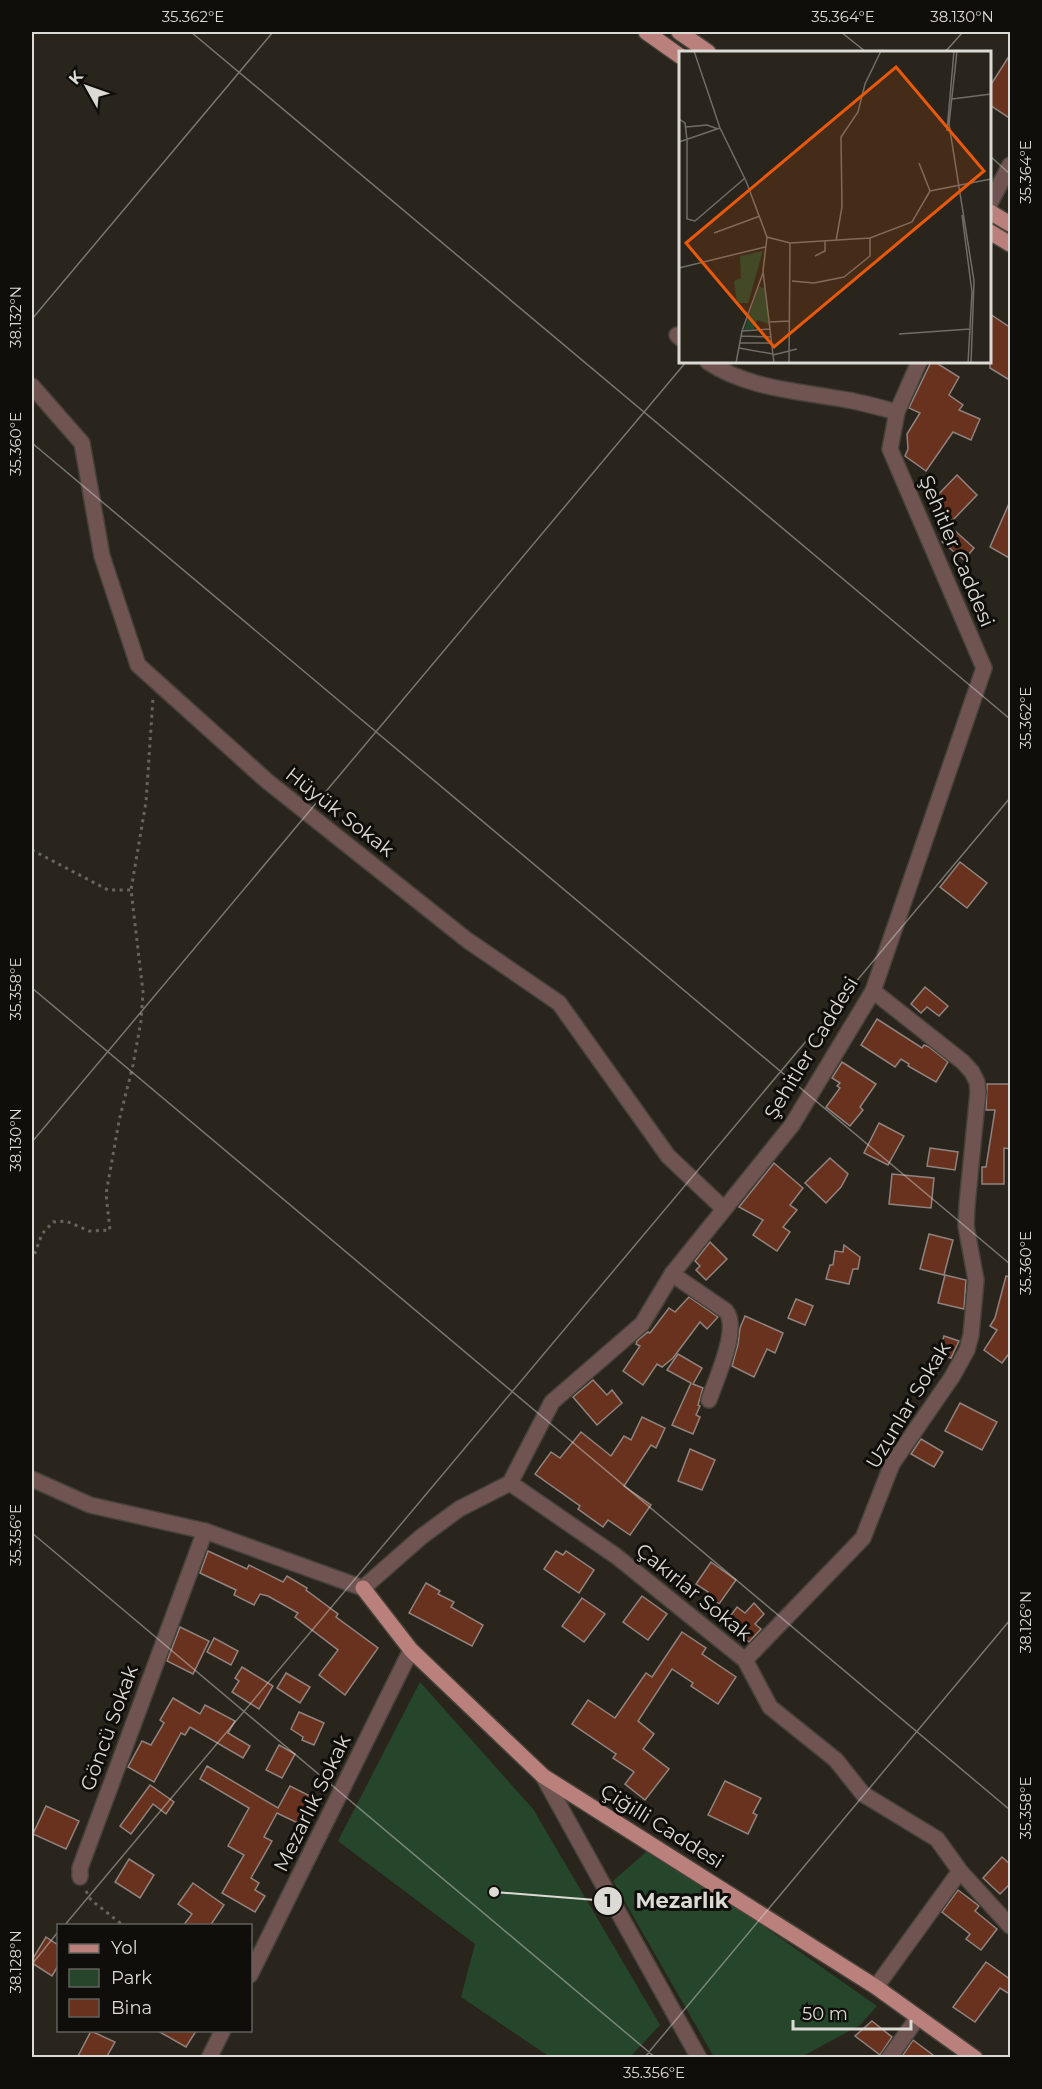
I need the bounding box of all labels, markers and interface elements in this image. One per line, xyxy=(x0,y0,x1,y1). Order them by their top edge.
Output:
text: 35.362°E xyxy=(162,7,224,26)
text: 35.364°E xyxy=(811,7,875,26)
text: 38.130°N xyxy=(930,7,994,26)
inset map xyxy=(679,51,991,363)
north arrow xyxy=(57,57,117,117)
text: K xyxy=(65,66,88,88)
text: 35.364°E xyxy=(1016,140,1035,204)
text: 38.132°N xyxy=(6,286,25,348)
text: 35.360°E xyxy=(6,412,25,476)
street label: Şehitler Caddesi xyxy=(914,472,1000,630)
text: 35.362°E xyxy=(1016,687,1035,749)
street label: Hüyük Sokak xyxy=(281,762,399,862)
text: 35.358°E xyxy=(6,958,25,1020)
street label: Şehitler Caddesi xyxy=(759,972,863,1124)
text: 38.130°N xyxy=(6,1108,25,1172)
text: 35.360°E xyxy=(1016,1231,1035,1295)
street label: Uzunlar Sokak xyxy=(861,1337,955,1473)
text: 35.356°E xyxy=(6,1504,25,1566)
street label: Çakırlar Sokak xyxy=(631,1538,757,1646)
text: 38.126°N xyxy=(1016,1591,1035,1653)
street label: Göncü Sokak xyxy=(75,1662,143,1794)
street label: Mezarlık Sokak xyxy=(268,1731,356,1875)
text: 35.358°E xyxy=(1016,1777,1035,1839)
street label: Çiğilli Caddesi xyxy=(596,1779,728,1873)
callout: Mezarlık xyxy=(593,1881,740,1920)
text: Mezarlık xyxy=(636,1888,729,1913)
text: 1 xyxy=(604,1890,612,1912)
legend xyxy=(57,1924,252,2032)
text: 38.128°N xyxy=(6,1930,25,1994)
text: Yol xyxy=(111,1937,137,1959)
text: Park xyxy=(111,1967,152,1989)
scale bar xyxy=(793,1993,912,2031)
text: Bina xyxy=(111,1997,152,2019)
text: 50 m xyxy=(802,2003,848,2025)
text: 35.356°E xyxy=(623,2063,685,2082)

